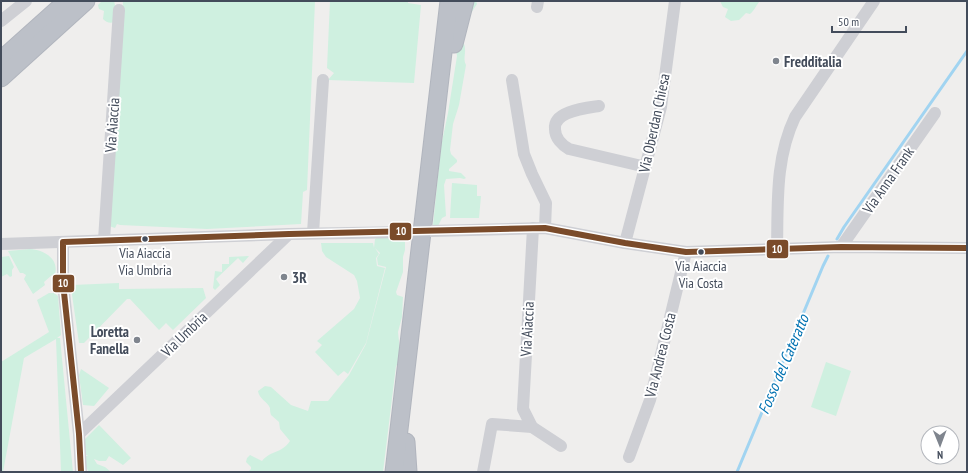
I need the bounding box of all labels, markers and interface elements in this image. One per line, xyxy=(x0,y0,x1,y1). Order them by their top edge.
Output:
scale bar xyxy=(832,8,906,34)
text: 50 m xyxy=(838,14,859,29)
place label: Fredditalia xyxy=(784,52,842,71)
marker: Fredditalia xyxy=(771,56,781,66)
street label: Via Oberdan Chiesa xyxy=(634,72,674,175)
street label: Via Aiaccia xyxy=(101,97,123,154)
street label: Via Anna Frank xyxy=(858,143,918,218)
line badge: 10 xyxy=(389,222,412,241)
text: 10 xyxy=(396,224,406,238)
marker: Via Aiaccia Via Umbria xyxy=(140,234,150,244)
line badge: 10 xyxy=(766,239,789,259)
text: 10 xyxy=(772,242,782,256)
place label: Via Aiaccia Via Umbria xyxy=(117,244,172,279)
marker: Via Aiaccia Via Costa xyxy=(696,247,706,257)
place label: Via Aiaccia Via Costa xyxy=(674,257,727,292)
place label: 3R xyxy=(292,268,307,287)
marker: 3R xyxy=(279,272,289,282)
line badge: 10 xyxy=(52,274,75,293)
text: 10 xyxy=(58,276,68,290)
street label: Via Aiaccia xyxy=(516,301,538,358)
street label: Via Umbria xyxy=(156,307,211,361)
water label: Fosso del Cateratto xyxy=(753,310,813,417)
street label: Via Andrea Costa xyxy=(640,311,680,400)
place label: Loretta Fanella xyxy=(90,322,129,358)
marker: Loretta Fanella xyxy=(132,335,142,345)
north arrow xyxy=(920,425,960,465)
text: N xyxy=(937,448,943,462)

